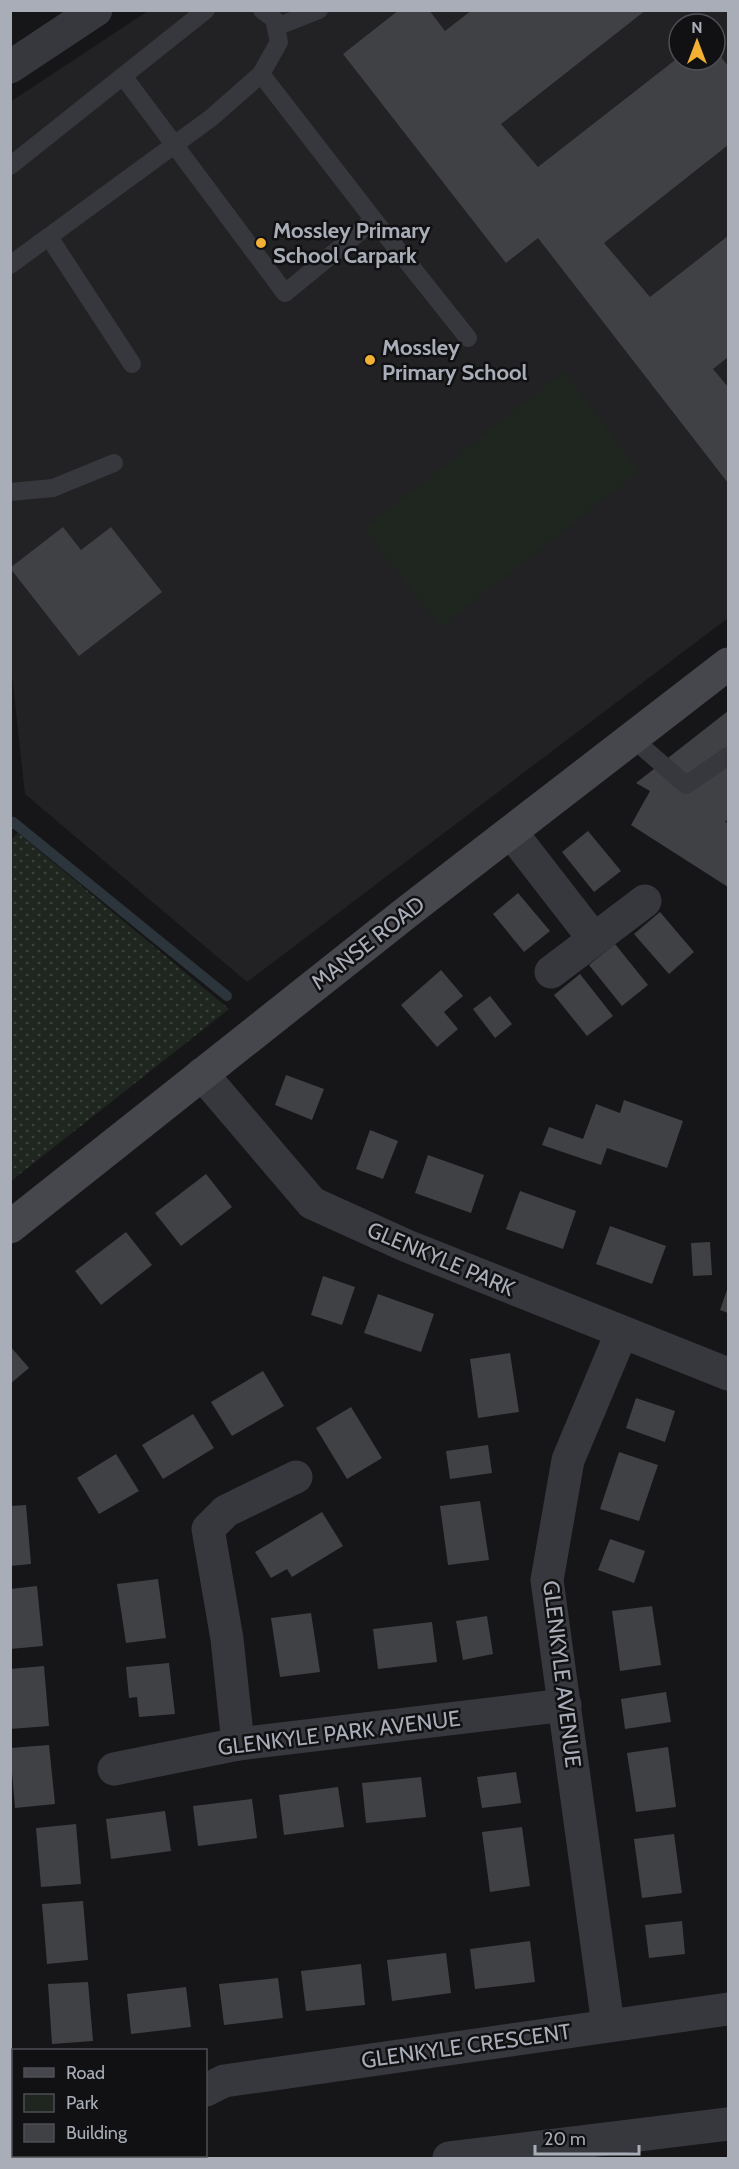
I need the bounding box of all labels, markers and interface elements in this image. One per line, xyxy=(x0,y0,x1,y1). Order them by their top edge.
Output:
north arrow xyxy=(667,12,727,72)
text: N xyxy=(691,18,703,37)
place label: Mossley Primary School Carpark xyxy=(273,217,431,269)
marker: Mossley Primary School Carpark xyxy=(254,236,268,250)
place label: Mossley Primary School xyxy=(382,334,528,386)
marker: Mossley Primary School xyxy=(363,353,377,367)
street label: MANSE ROAD xyxy=(306,890,430,996)
street label: GLENKYLE PARK xyxy=(363,1216,519,1302)
street label: GLENKYLE AVENUE xyxy=(537,1579,587,1769)
street label: GLENKYLE PARK AVENUE xyxy=(216,1705,462,1761)
street label: GLENKYLE CRESCENT xyxy=(359,2018,573,2074)
legend xyxy=(12,2049,207,2157)
text: Road xyxy=(66,2062,105,2084)
text: Park xyxy=(66,2092,99,2114)
scale bar xyxy=(535,2118,638,2156)
text: Building xyxy=(66,2122,128,2144)
text: 20 m xyxy=(544,2128,586,2150)

